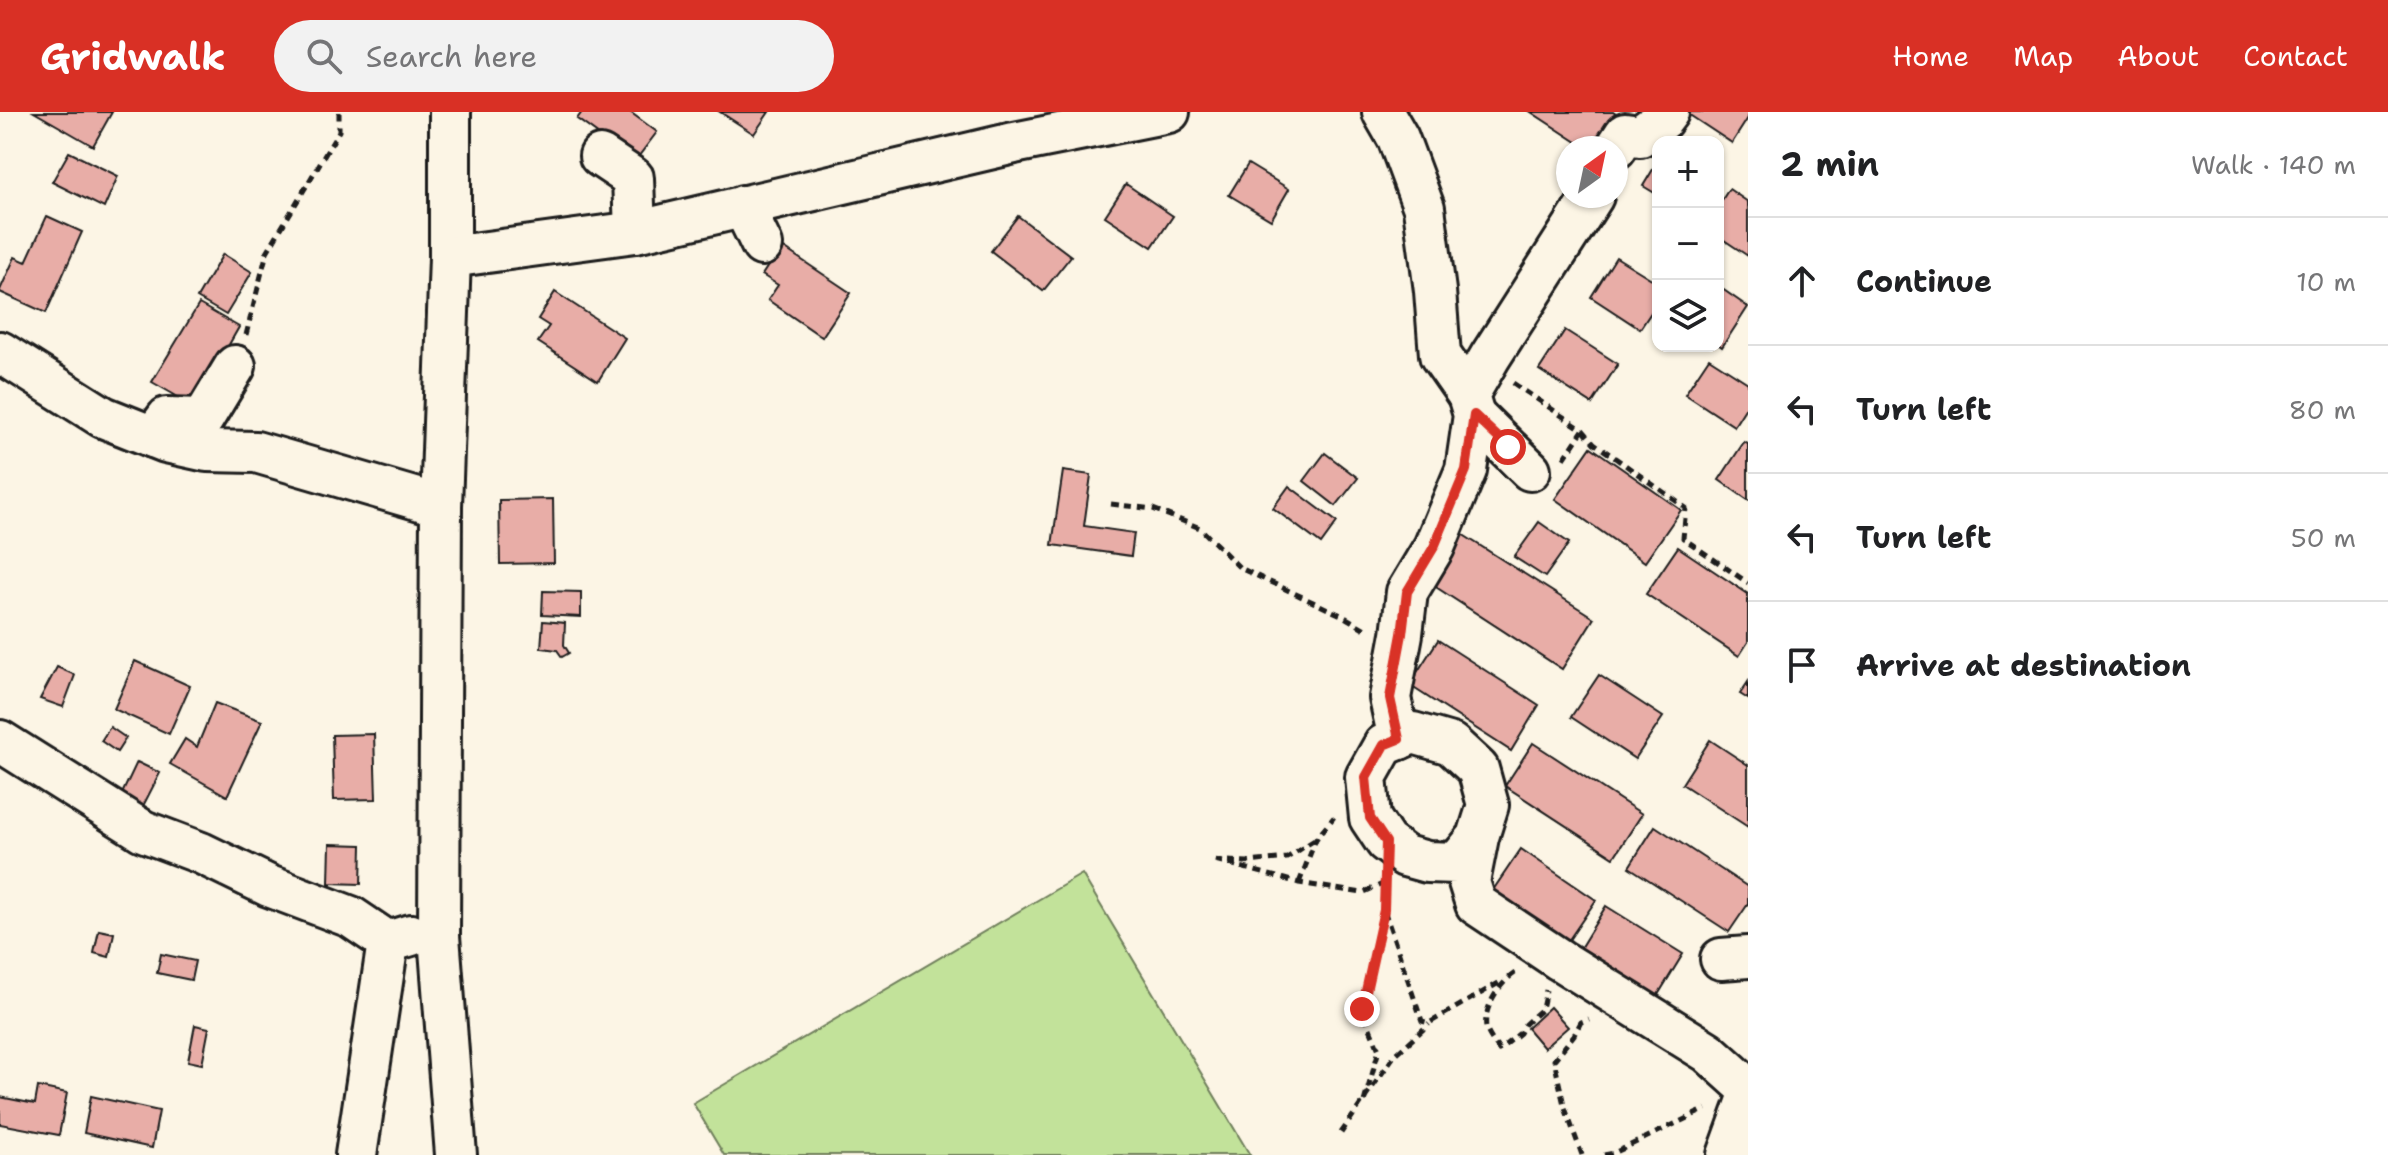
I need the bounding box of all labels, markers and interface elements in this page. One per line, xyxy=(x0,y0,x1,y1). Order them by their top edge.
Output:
search box xyxy=(274,20,834,92)
text: Gridwalk xyxy=(40,31,226,82)
icon: search xyxy=(302,34,346,78)
text: Search here xyxy=(366,36,537,77)
text: Home xyxy=(1892,37,1969,75)
text: Map xyxy=(2013,37,2073,75)
text: About xyxy=(2117,37,2199,75)
text: Contact xyxy=(2243,37,2348,75)
north arrow xyxy=(1556,136,1628,208)
map controls xyxy=(1652,136,1724,352)
button: + xyxy=(1652,136,1724,208)
text: 2 min xyxy=(1780,141,1879,187)
text: Walk · 140 m xyxy=(2191,147,2356,182)
button: − xyxy=(1652,208,1724,280)
icon: ahead xyxy=(1780,259,1824,303)
text: Continue xyxy=(1856,261,1992,302)
text: 10 m xyxy=(2296,264,2356,299)
button: layers xyxy=(1652,280,1724,352)
icon: left xyxy=(1780,387,1824,431)
text: Turn left xyxy=(1856,389,1991,430)
text: 80 m xyxy=(2289,392,2356,427)
route start xyxy=(1490,429,1526,465)
icon: left xyxy=(1780,515,1824,559)
text: Turn left xyxy=(1856,517,1991,558)
text: 50 m xyxy=(2291,520,2356,555)
icon: arrive xyxy=(1780,643,1824,687)
text: Arrive at destination xyxy=(1856,645,2191,686)
route end xyxy=(1344,991,1380,1027)

